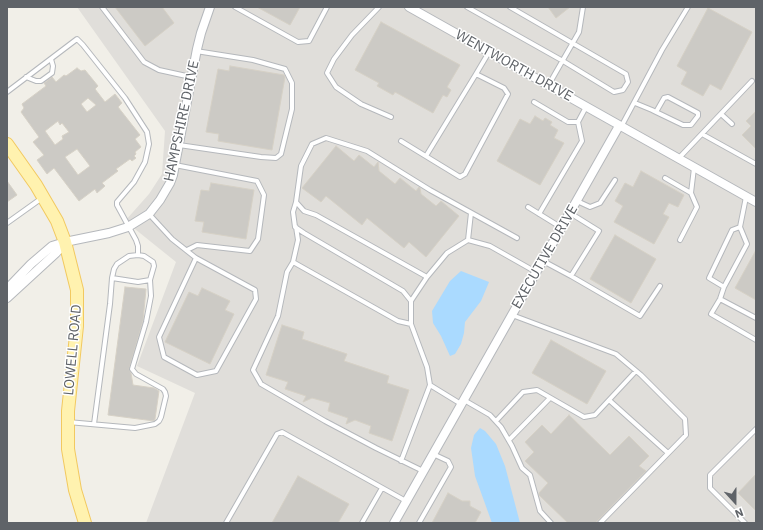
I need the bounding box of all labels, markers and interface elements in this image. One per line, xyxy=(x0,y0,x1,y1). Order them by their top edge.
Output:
street label: WENTWORTH DRIVE xyxy=(452,27,576,105)
street label: HAMPSHIRE DRIVE xyxy=(161,59,203,183)
street label: EXECUTIVE DRIVE xyxy=(508,202,582,312)
street label: LOWELL ROAD xyxy=(61,304,85,396)
north arrow xyxy=(715,482,755,522)
text: N xyxy=(733,505,746,521)

